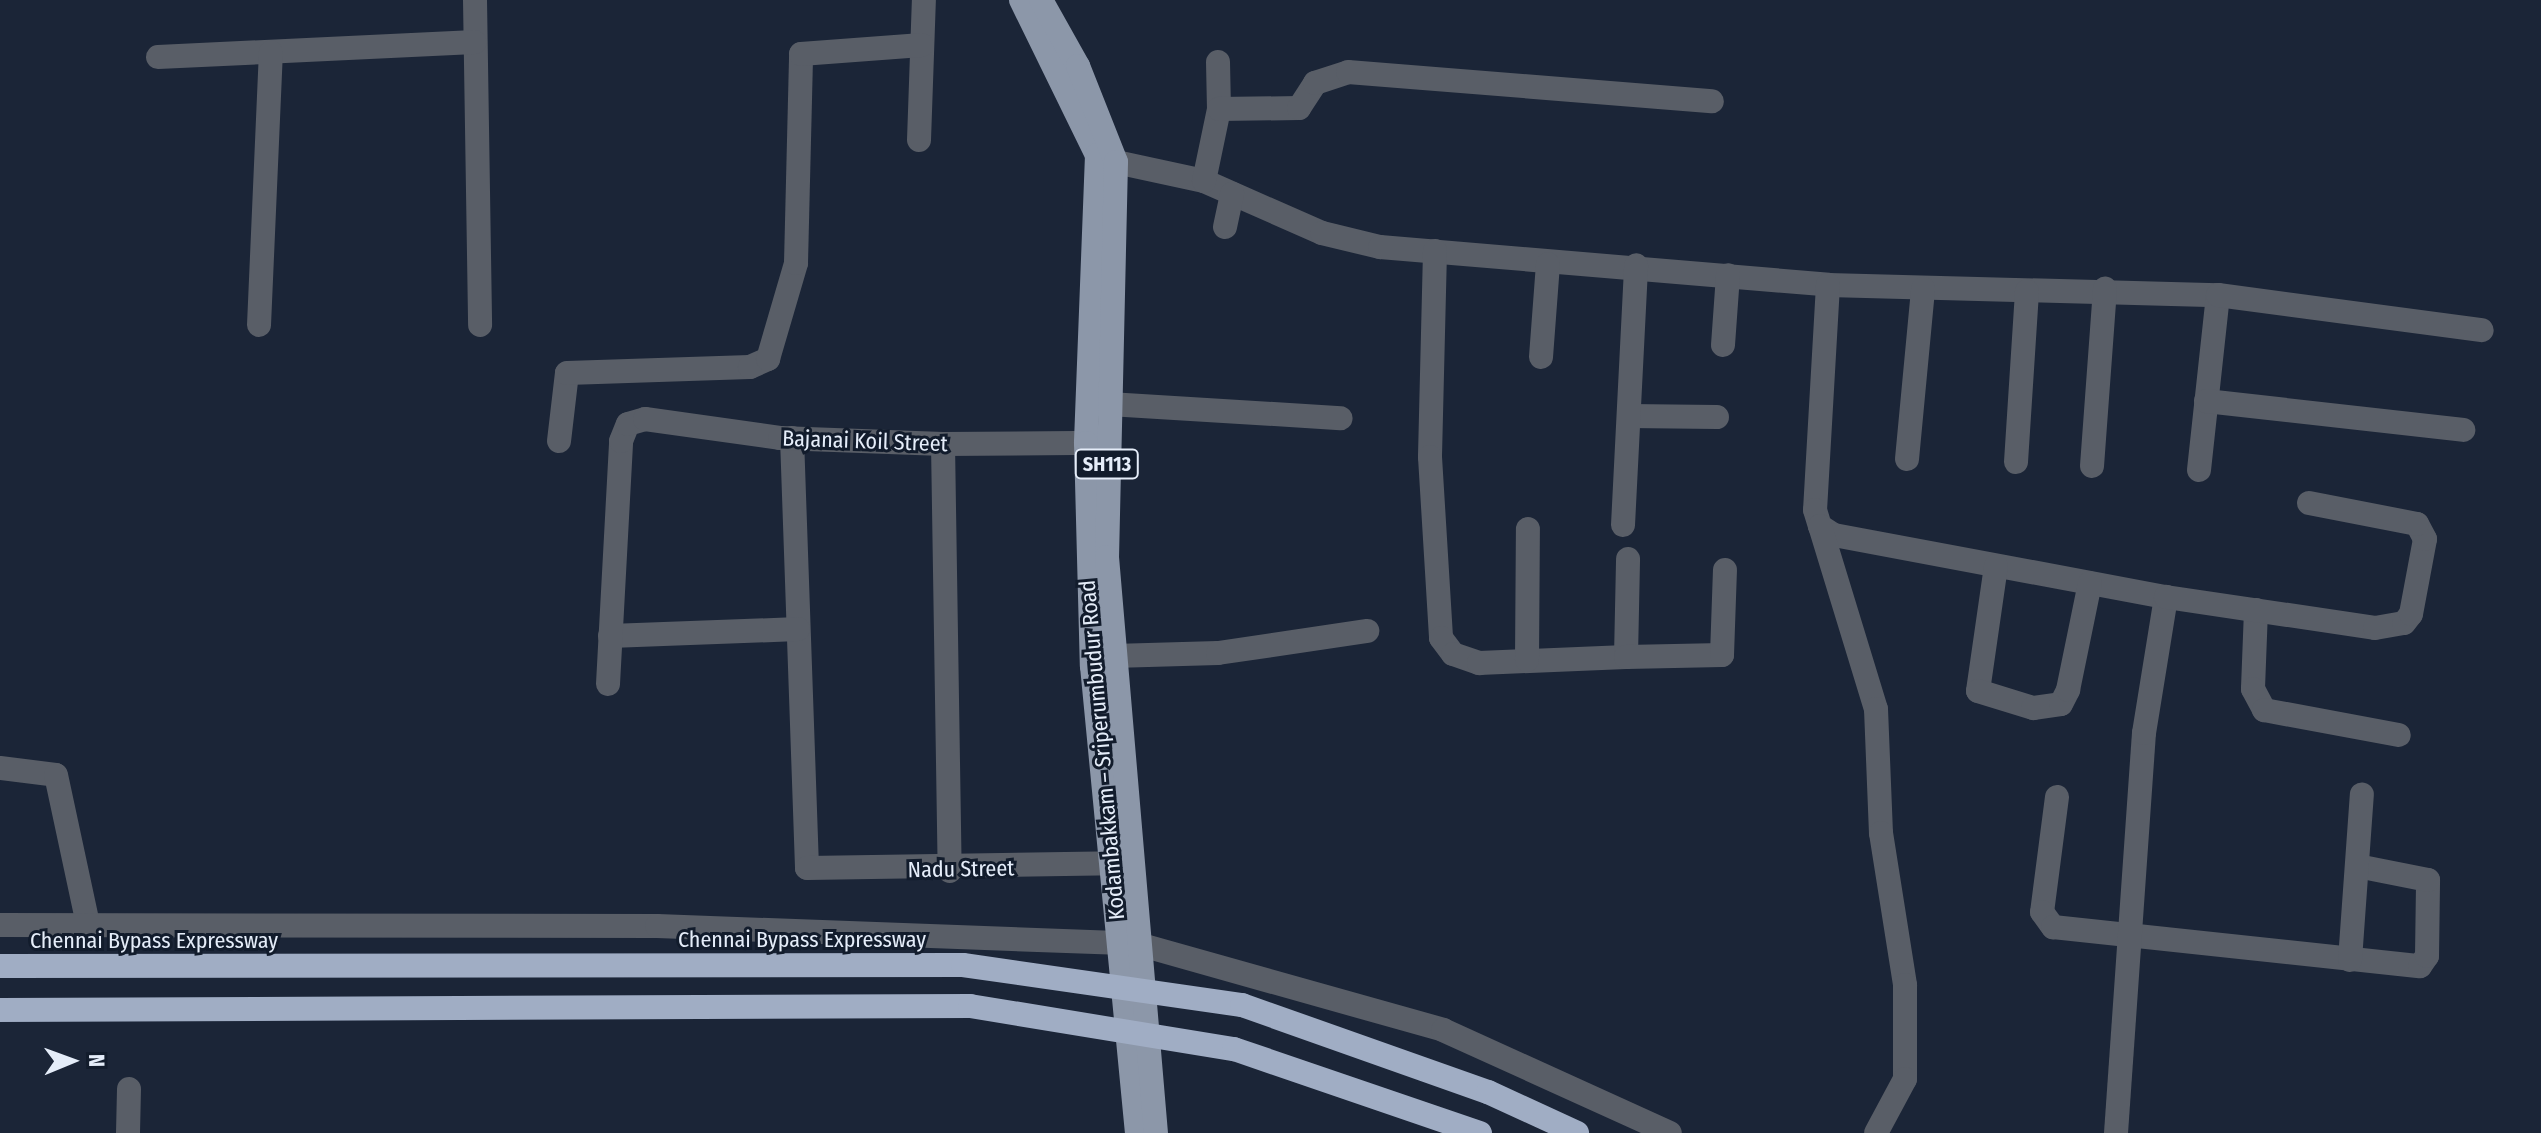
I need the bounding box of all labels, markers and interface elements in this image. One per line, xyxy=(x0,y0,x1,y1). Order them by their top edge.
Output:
street label: Bajanai Koil Street xyxy=(782,425,948,457)
road number: SH113 xyxy=(1073,448,1141,480)
street label: Kodambakkam – Sriperumbudur Road xyxy=(1074,579,1130,921)
street label: Nadu Street xyxy=(907,855,1015,883)
street label: Chennai Bypass Expressway xyxy=(678,927,926,953)
street label: Chennai Bypass Expressway xyxy=(30,928,278,954)
north arrow xyxy=(32,1021,112,1101)
text: N xyxy=(83,1054,110,1067)

